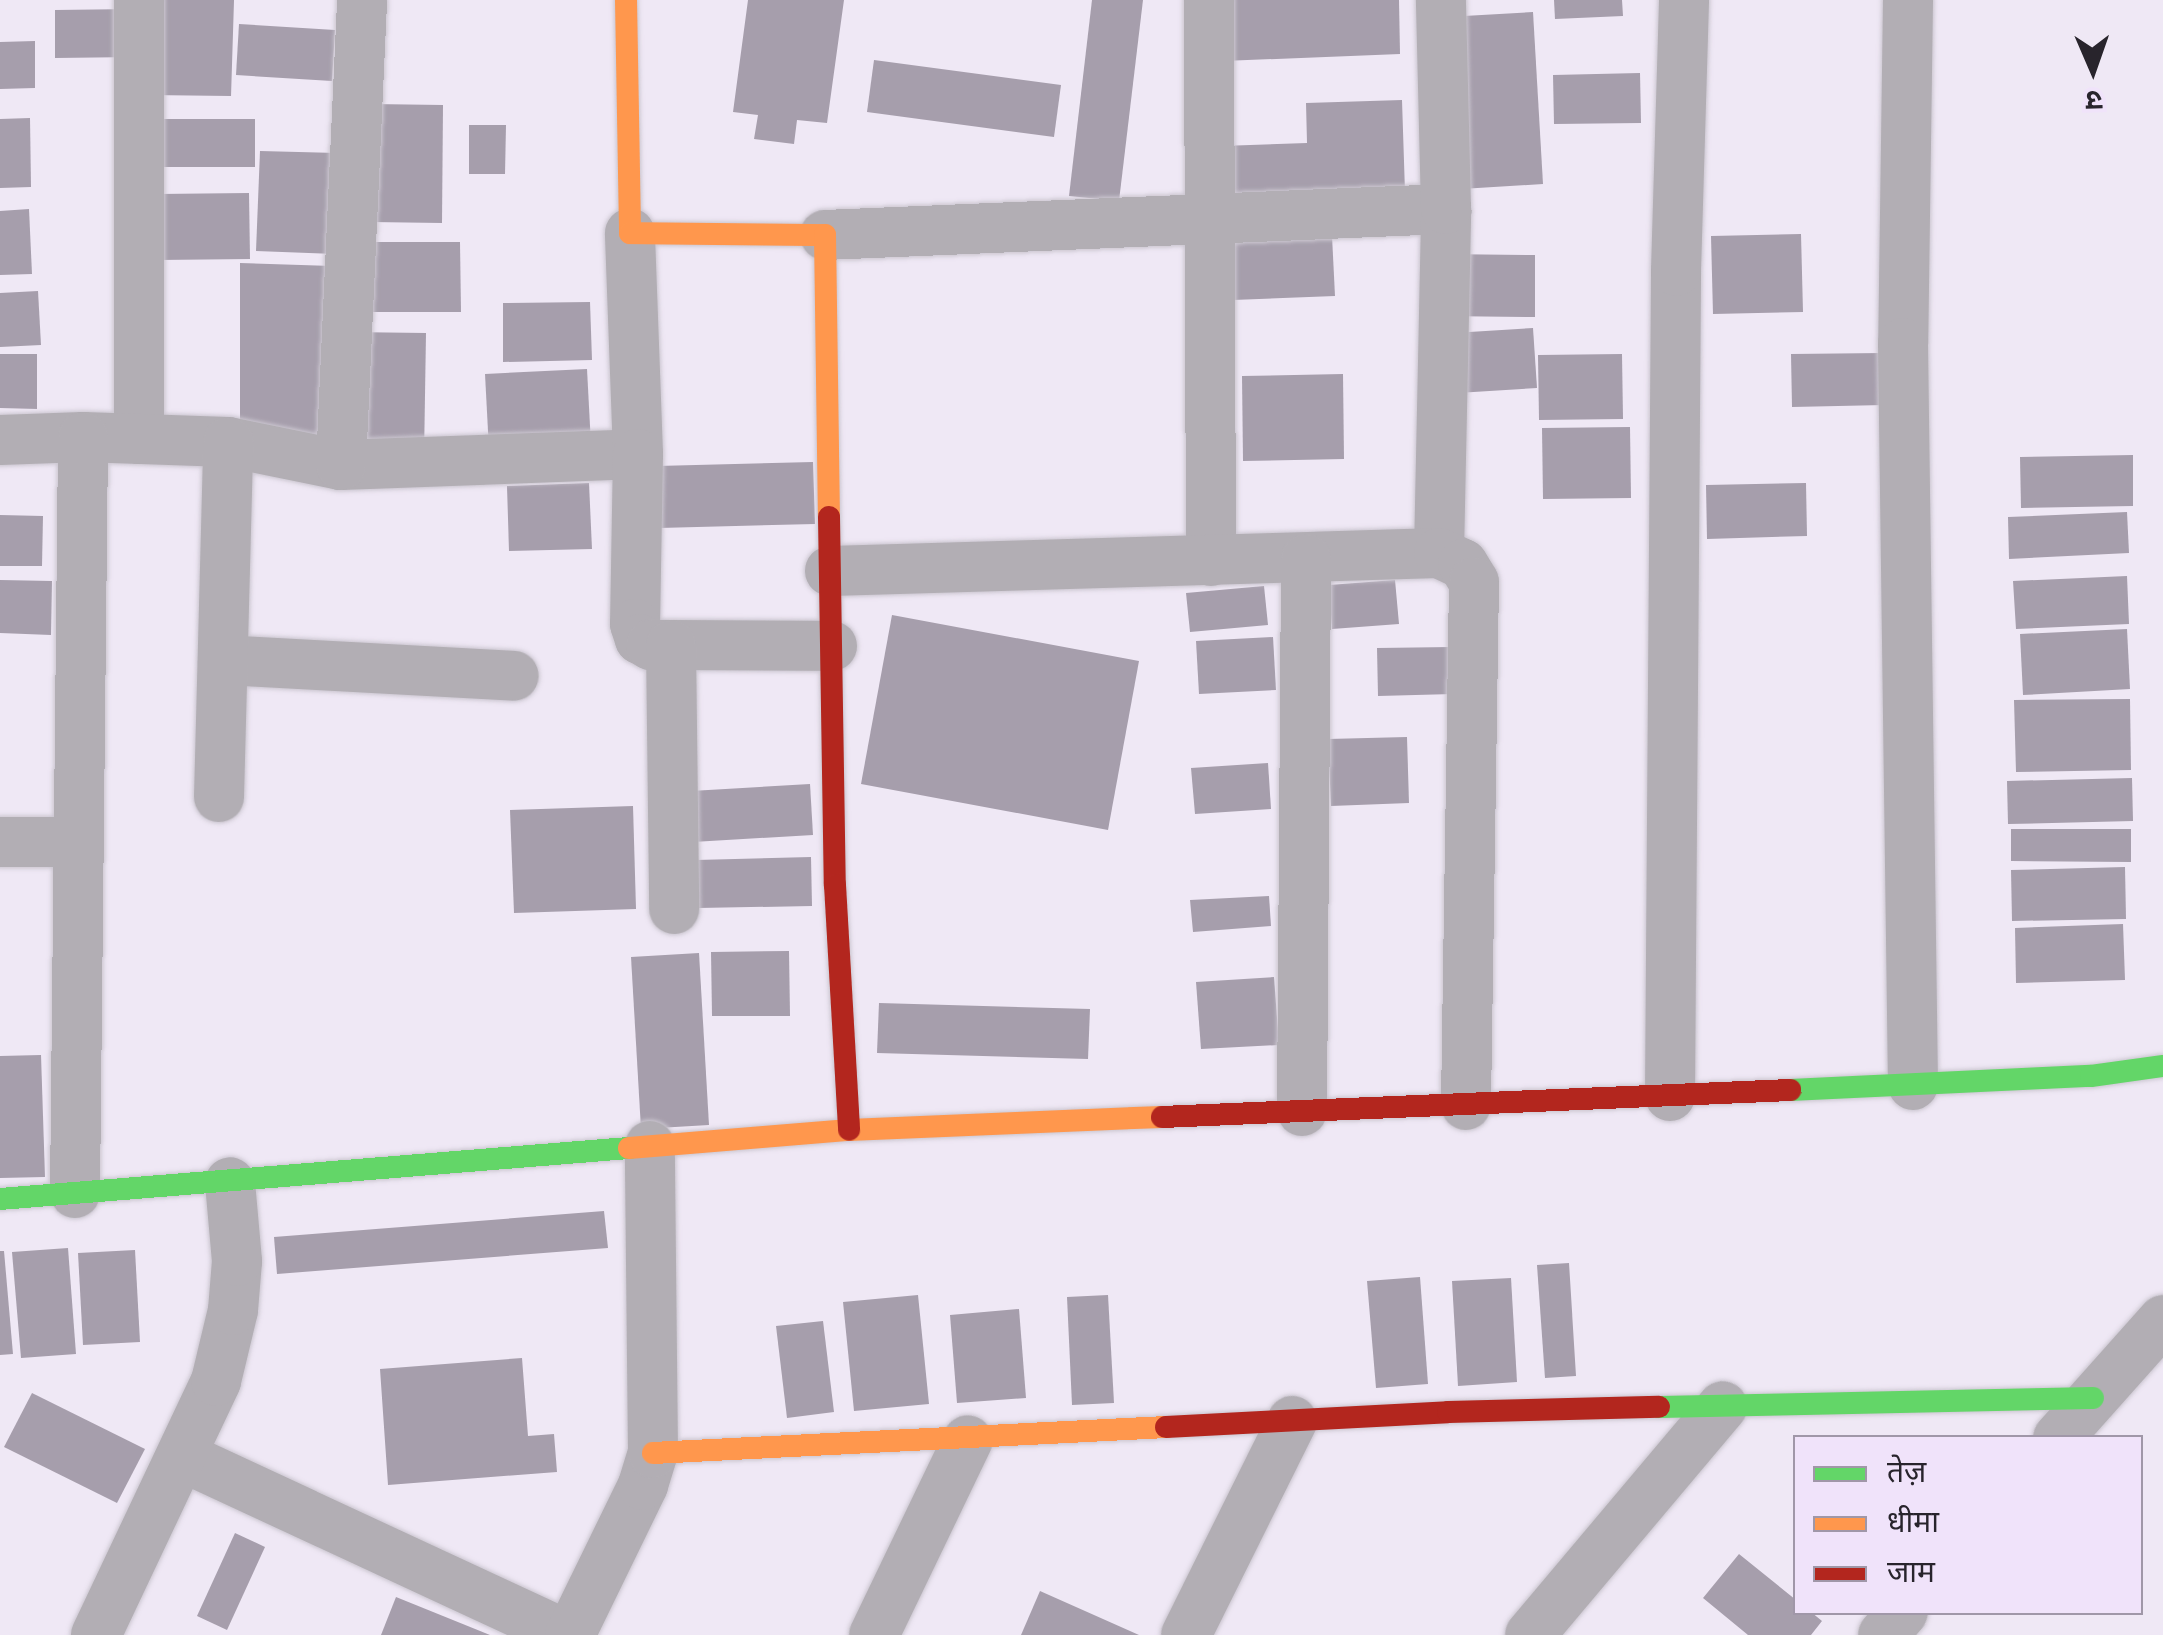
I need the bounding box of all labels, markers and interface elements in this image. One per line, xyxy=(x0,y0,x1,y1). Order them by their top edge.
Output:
north arrow xyxy=(2043,20,2143,120)
text: उ xyxy=(2085,84,2103,117)
legend xyxy=(1793,1435,2143,1615)
text: तेज़ xyxy=(1887,1454,1926,1490)
text: धीमा xyxy=(1887,1504,1939,1540)
text: जाम xyxy=(1887,1554,1935,1590)

